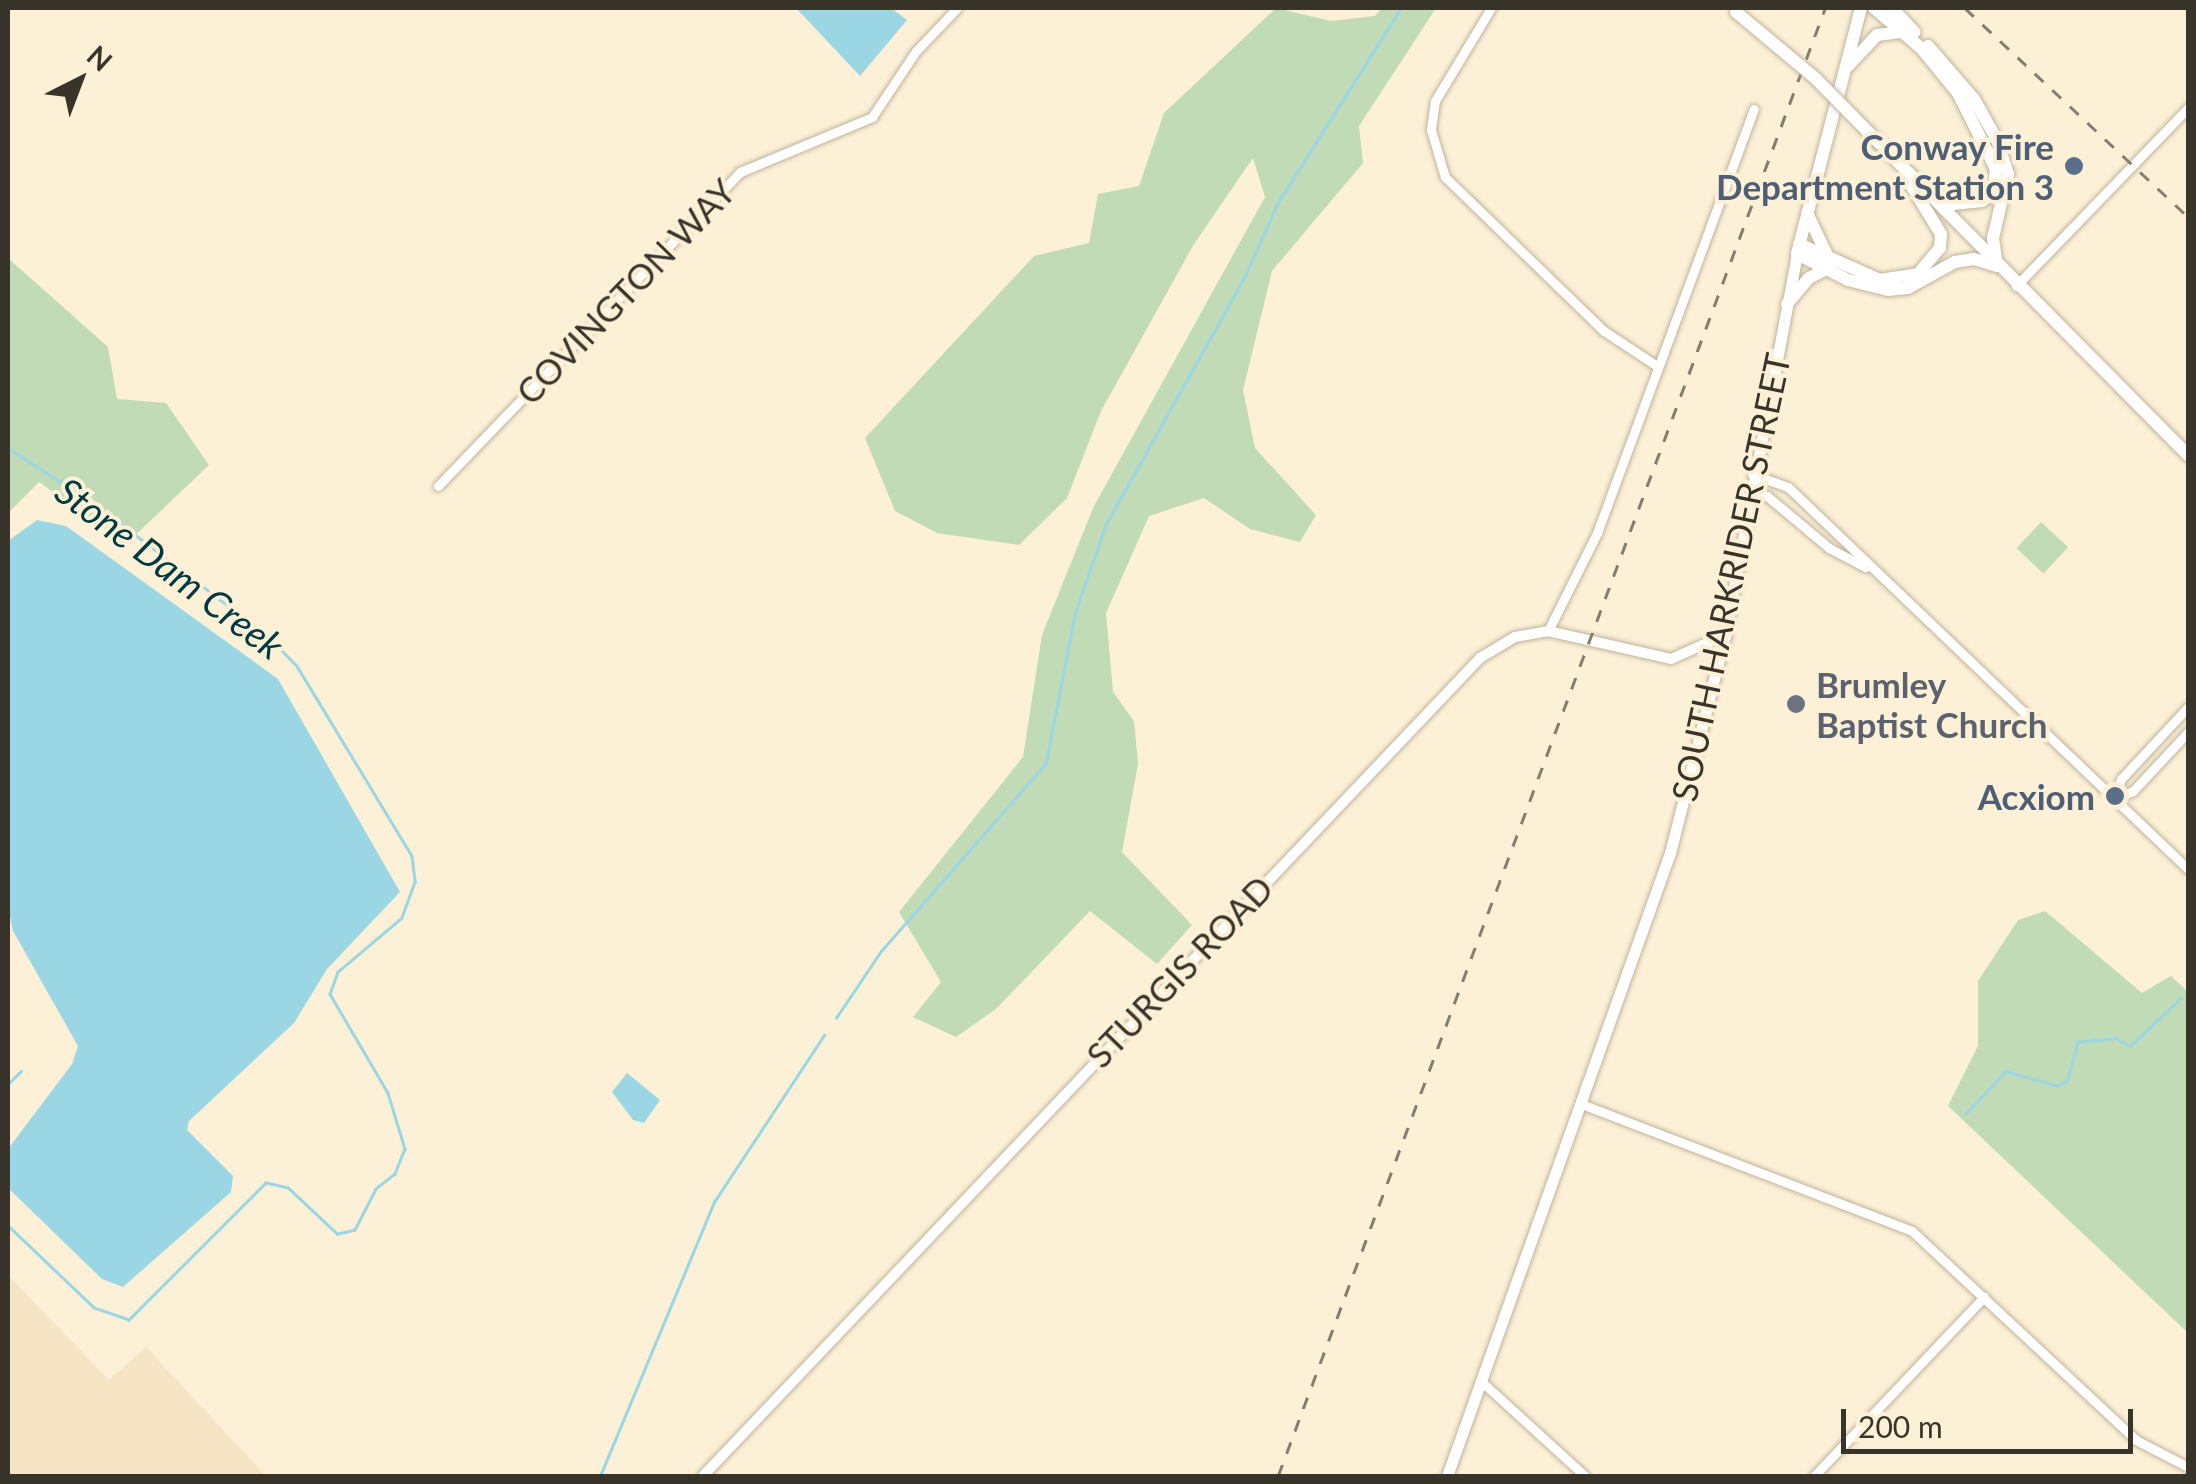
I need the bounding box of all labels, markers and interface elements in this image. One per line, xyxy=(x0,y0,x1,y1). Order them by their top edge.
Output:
north arrow xyxy=(30,30,130,130)
text: N xyxy=(81,38,119,78)
place label: Conway Fire Department Station 3 xyxy=(1716,125,2054,207)
marker: Conway Fire Department Station 3 xyxy=(2063,155,2085,177)
street label: COVINGTON WAY xyxy=(507,170,743,412)
street label: SOUTH HARKRIDER STREET xyxy=(1662,349,1798,805)
water label: Stone Dam Creek xyxy=(47,468,293,668)
place label: Brumley Baptist Church xyxy=(1816,663,2047,745)
marker: Brumley Baptist Church xyxy=(1785,693,1807,715)
place label: Acxiom xyxy=(1978,775,2095,817)
marker: Acxiom xyxy=(2104,785,2126,807)
street label: STURGIS ROAD xyxy=(1077,867,1281,1075)
scale bar xyxy=(1846,1389,2138,1451)
text: 200 m xyxy=(1858,1408,1943,1444)

